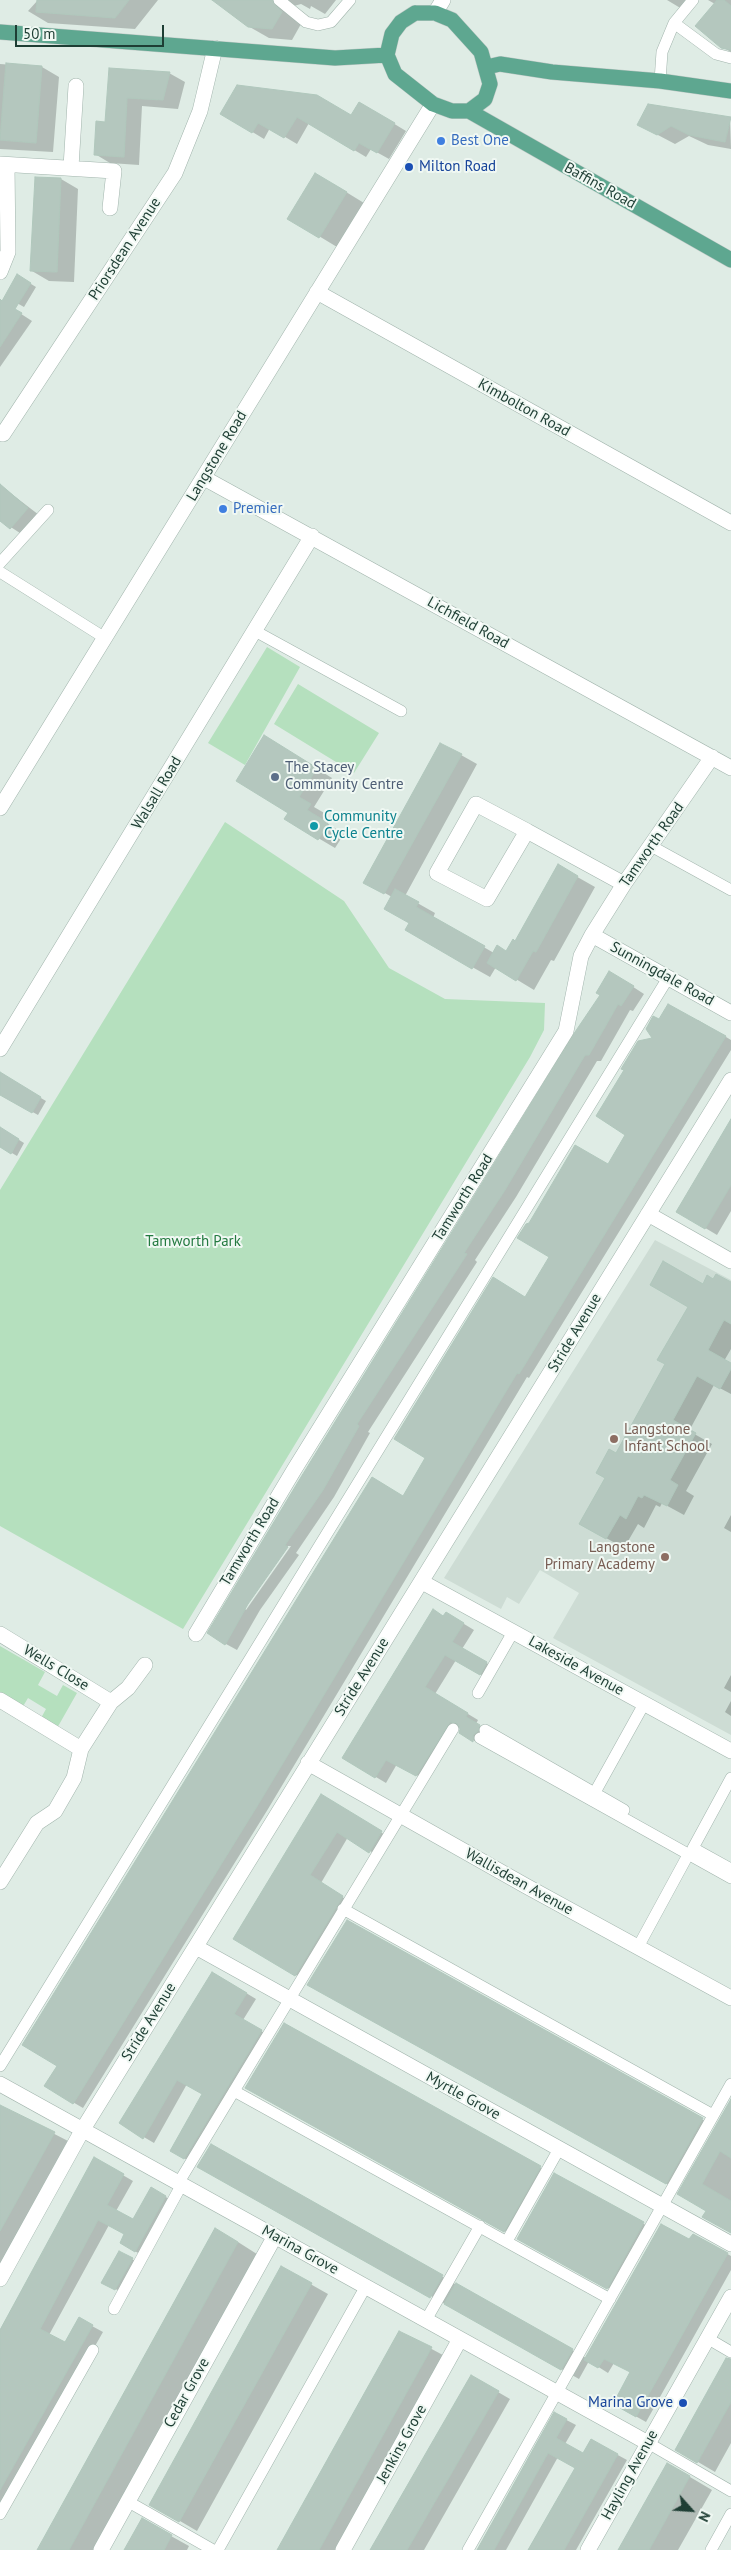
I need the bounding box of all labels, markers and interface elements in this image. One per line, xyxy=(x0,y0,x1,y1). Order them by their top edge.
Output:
scale bar xyxy=(18,15,166,47)
text: 50 m xyxy=(23,24,56,43)
place label: Best One xyxy=(451,132,509,150)
marker: Best One xyxy=(435,135,447,147)
place label: Milton Road xyxy=(419,158,496,176)
street label: Baffins Road xyxy=(561,159,639,213)
marker: Milton Road xyxy=(403,161,415,173)
street label: Priorsdean Avenue xyxy=(85,194,165,304)
street label: Kimbolton Road xyxy=(475,375,573,441)
street label: Langstone Road xyxy=(183,408,251,504)
place label: Premier xyxy=(233,500,282,518)
marker: Premier xyxy=(217,503,229,515)
street label: Lichfield Road xyxy=(424,593,512,653)
street label: Walsall Road xyxy=(128,753,186,833)
place label: The Stacey Community Centre xyxy=(285,759,403,794)
marker: The Stacey Community Centre xyxy=(269,771,281,783)
street label: Tamworth Road xyxy=(616,799,688,891)
place label: Community Cycle Centre xyxy=(324,808,403,843)
marker: Community Cycle Centre xyxy=(308,820,320,832)
street label: Sunningdale Road xyxy=(607,938,717,1010)
street label: Tamworth Road xyxy=(429,1151,497,1245)
park label: Tamworth Park xyxy=(145,1233,241,1251)
street label: Stride Avenue xyxy=(544,1290,606,1376)
place label: Langstone Infant School xyxy=(624,1421,709,1456)
marker: Langstone Infant School xyxy=(608,1433,620,1445)
street label: Tamworth Road xyxy=(217,1495,283,1589)
place label: Langstone Primary Academy xyxy=(545,1539,655,1574)
marker: Langstone Primary Academy xyxy=(659,1551,671,1563)
street label: Lakeside Avenue xyxy=(525,1632,627,1700)
street label: Stride Avenue xyxy=(331,1635,393,1719)
street label: Wells Close xyxy=(20,1641,92,1695)
street label: Wallisdean Avenue xyxy=(462,1845,576,1919)
street label: Stride Avenue xyxy=(118,1980,180,2064)
street label: Myrtle Grove xyxy=(423,2068,503,2124)
street label: Marina Grove xyxy=(259,2222,341,2278)
street label: Cedar Grove xyxy=(160,2355,214,2431)
place label: Marina Grove xyxy=(588,2394,673,2412)
marker: Marina Grove xyxy=(677,2397,689,2409)
street label: Jenkins Grove xyxy=(373,2402,431,2486)
street label: Hayling Avenue xyxy=(598,2427,662,2523)
north arrow xyxy=(666,2485,716,2535)
text: N xyxy=(694,2508,715,2525)

